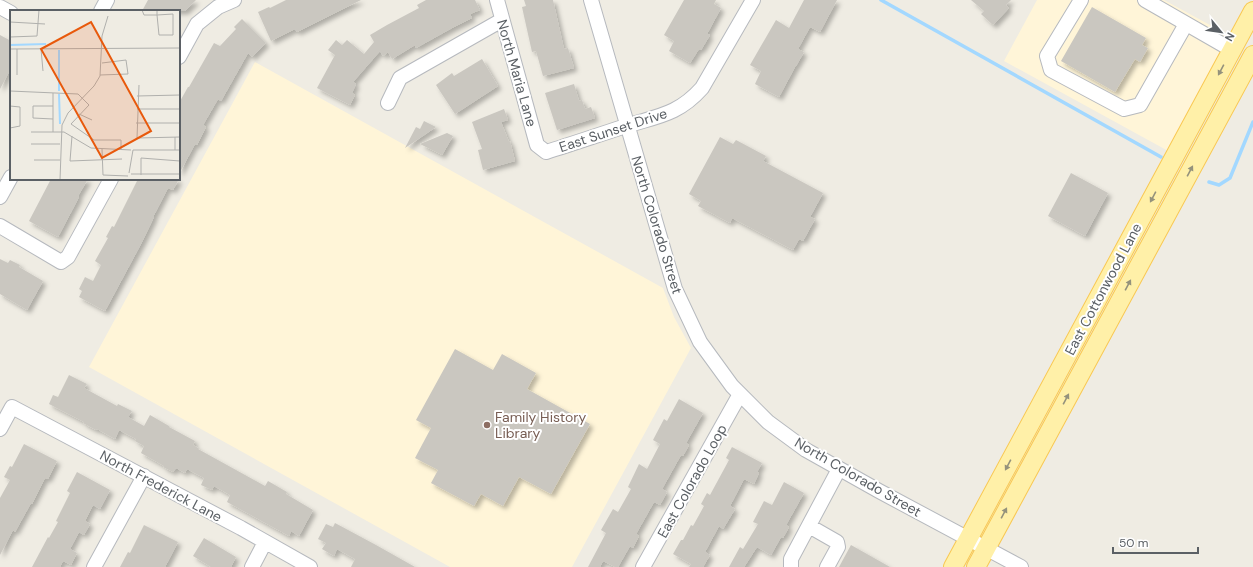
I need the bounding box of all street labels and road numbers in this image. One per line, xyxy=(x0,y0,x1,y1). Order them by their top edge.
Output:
street label: North Maria Lane xyxy=(493,17,541,129)
street label: East Sunset Drive xyxy=(557,104,669,156)
street label: North Colorado Street xyxy=(627,154,687,296)
street label: East Cottonwood Lane xyxy=(1061,220,1146,358)
street label: East Colorado Loop xyxy=(653,421,731,541)
street label: North Colorado Street xyxy=(791,433,925,521)
street label: North Frederick Lane xyxy=(97,446,225,526)

